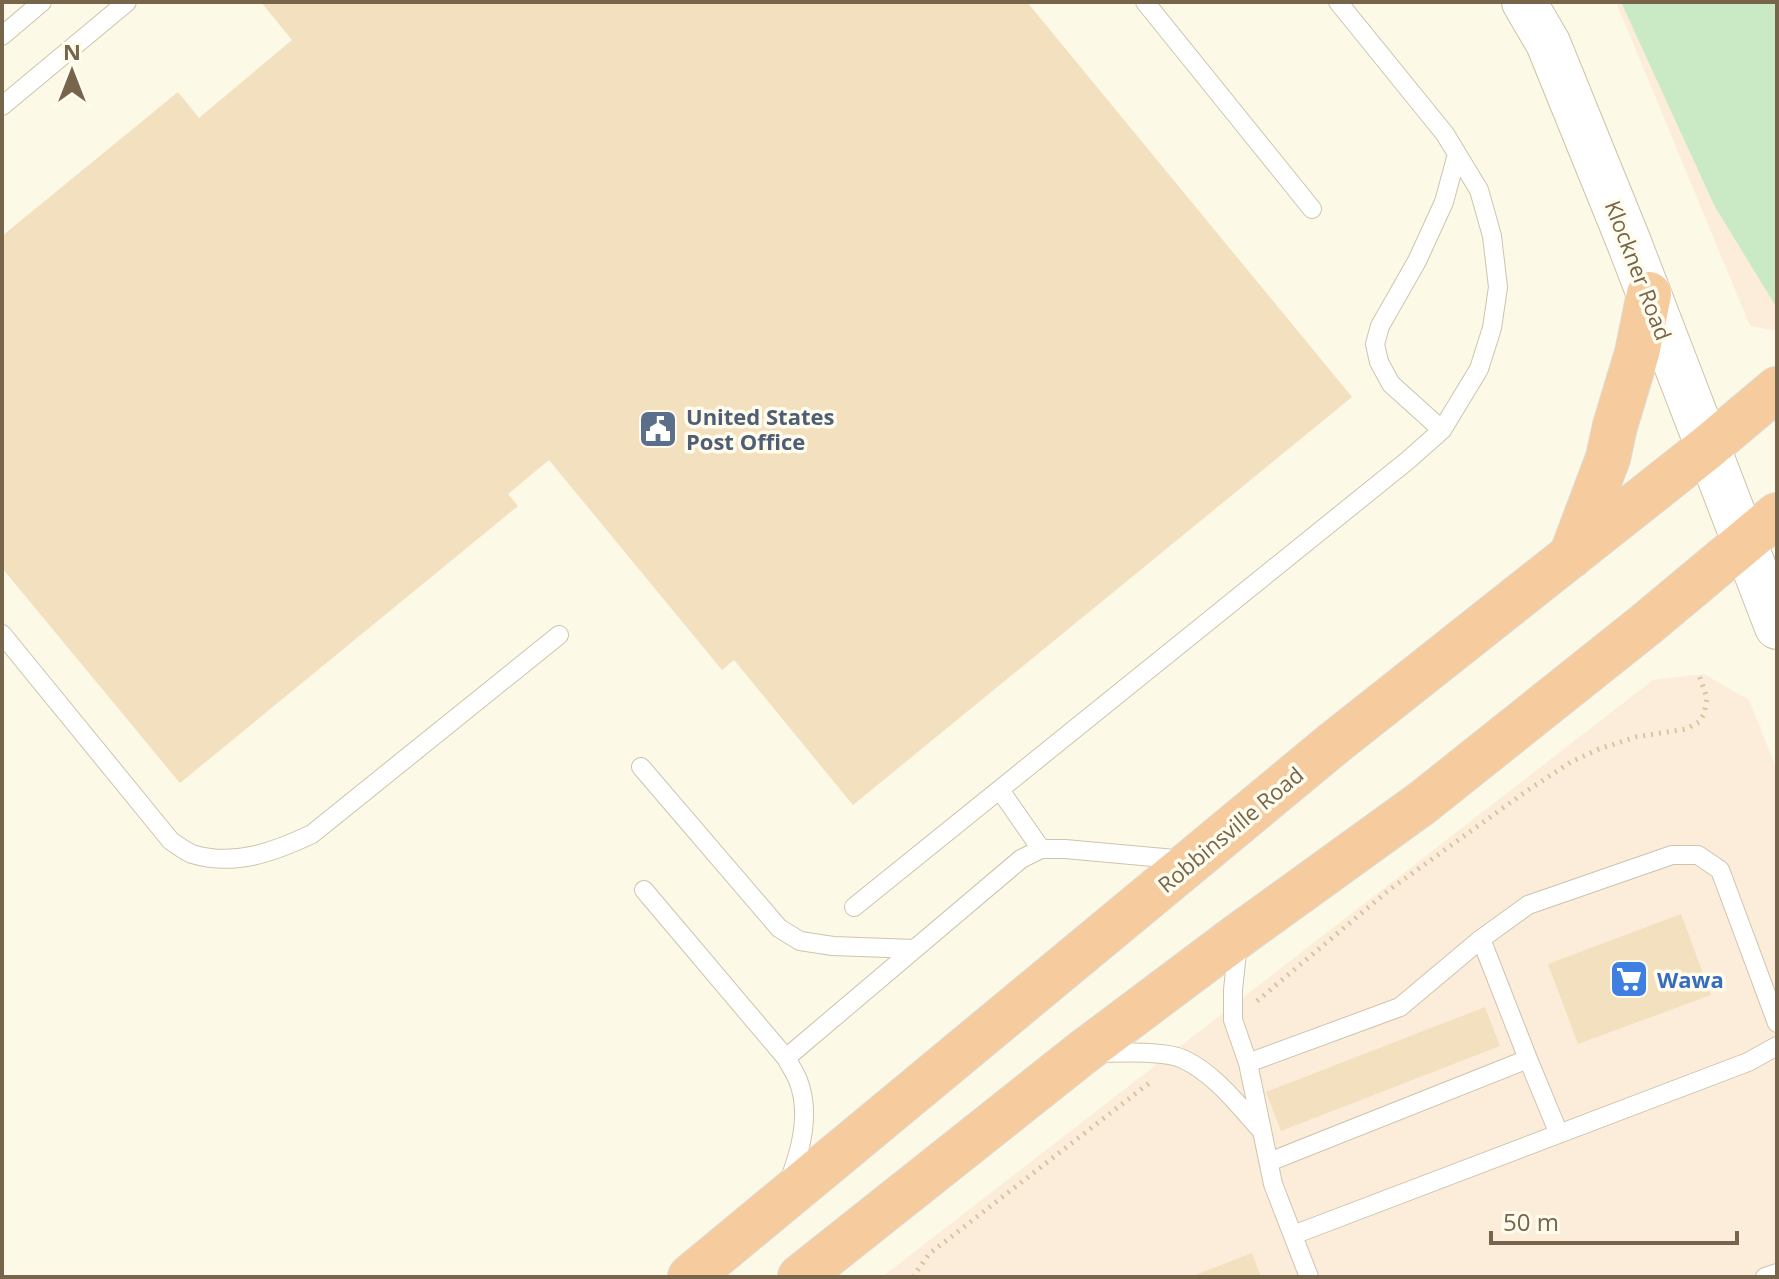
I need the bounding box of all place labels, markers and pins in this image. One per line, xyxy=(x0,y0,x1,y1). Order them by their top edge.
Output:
place label: United States Post Office xyxy=(686,401,834,456)
public building icon: United States Post Office xyxy=(637,408,679,450)
supermarket icon: Wawa xyxy=(1608,958,1650,1000)
place label: Wawa xyxy=(1657,964,1724,994)

